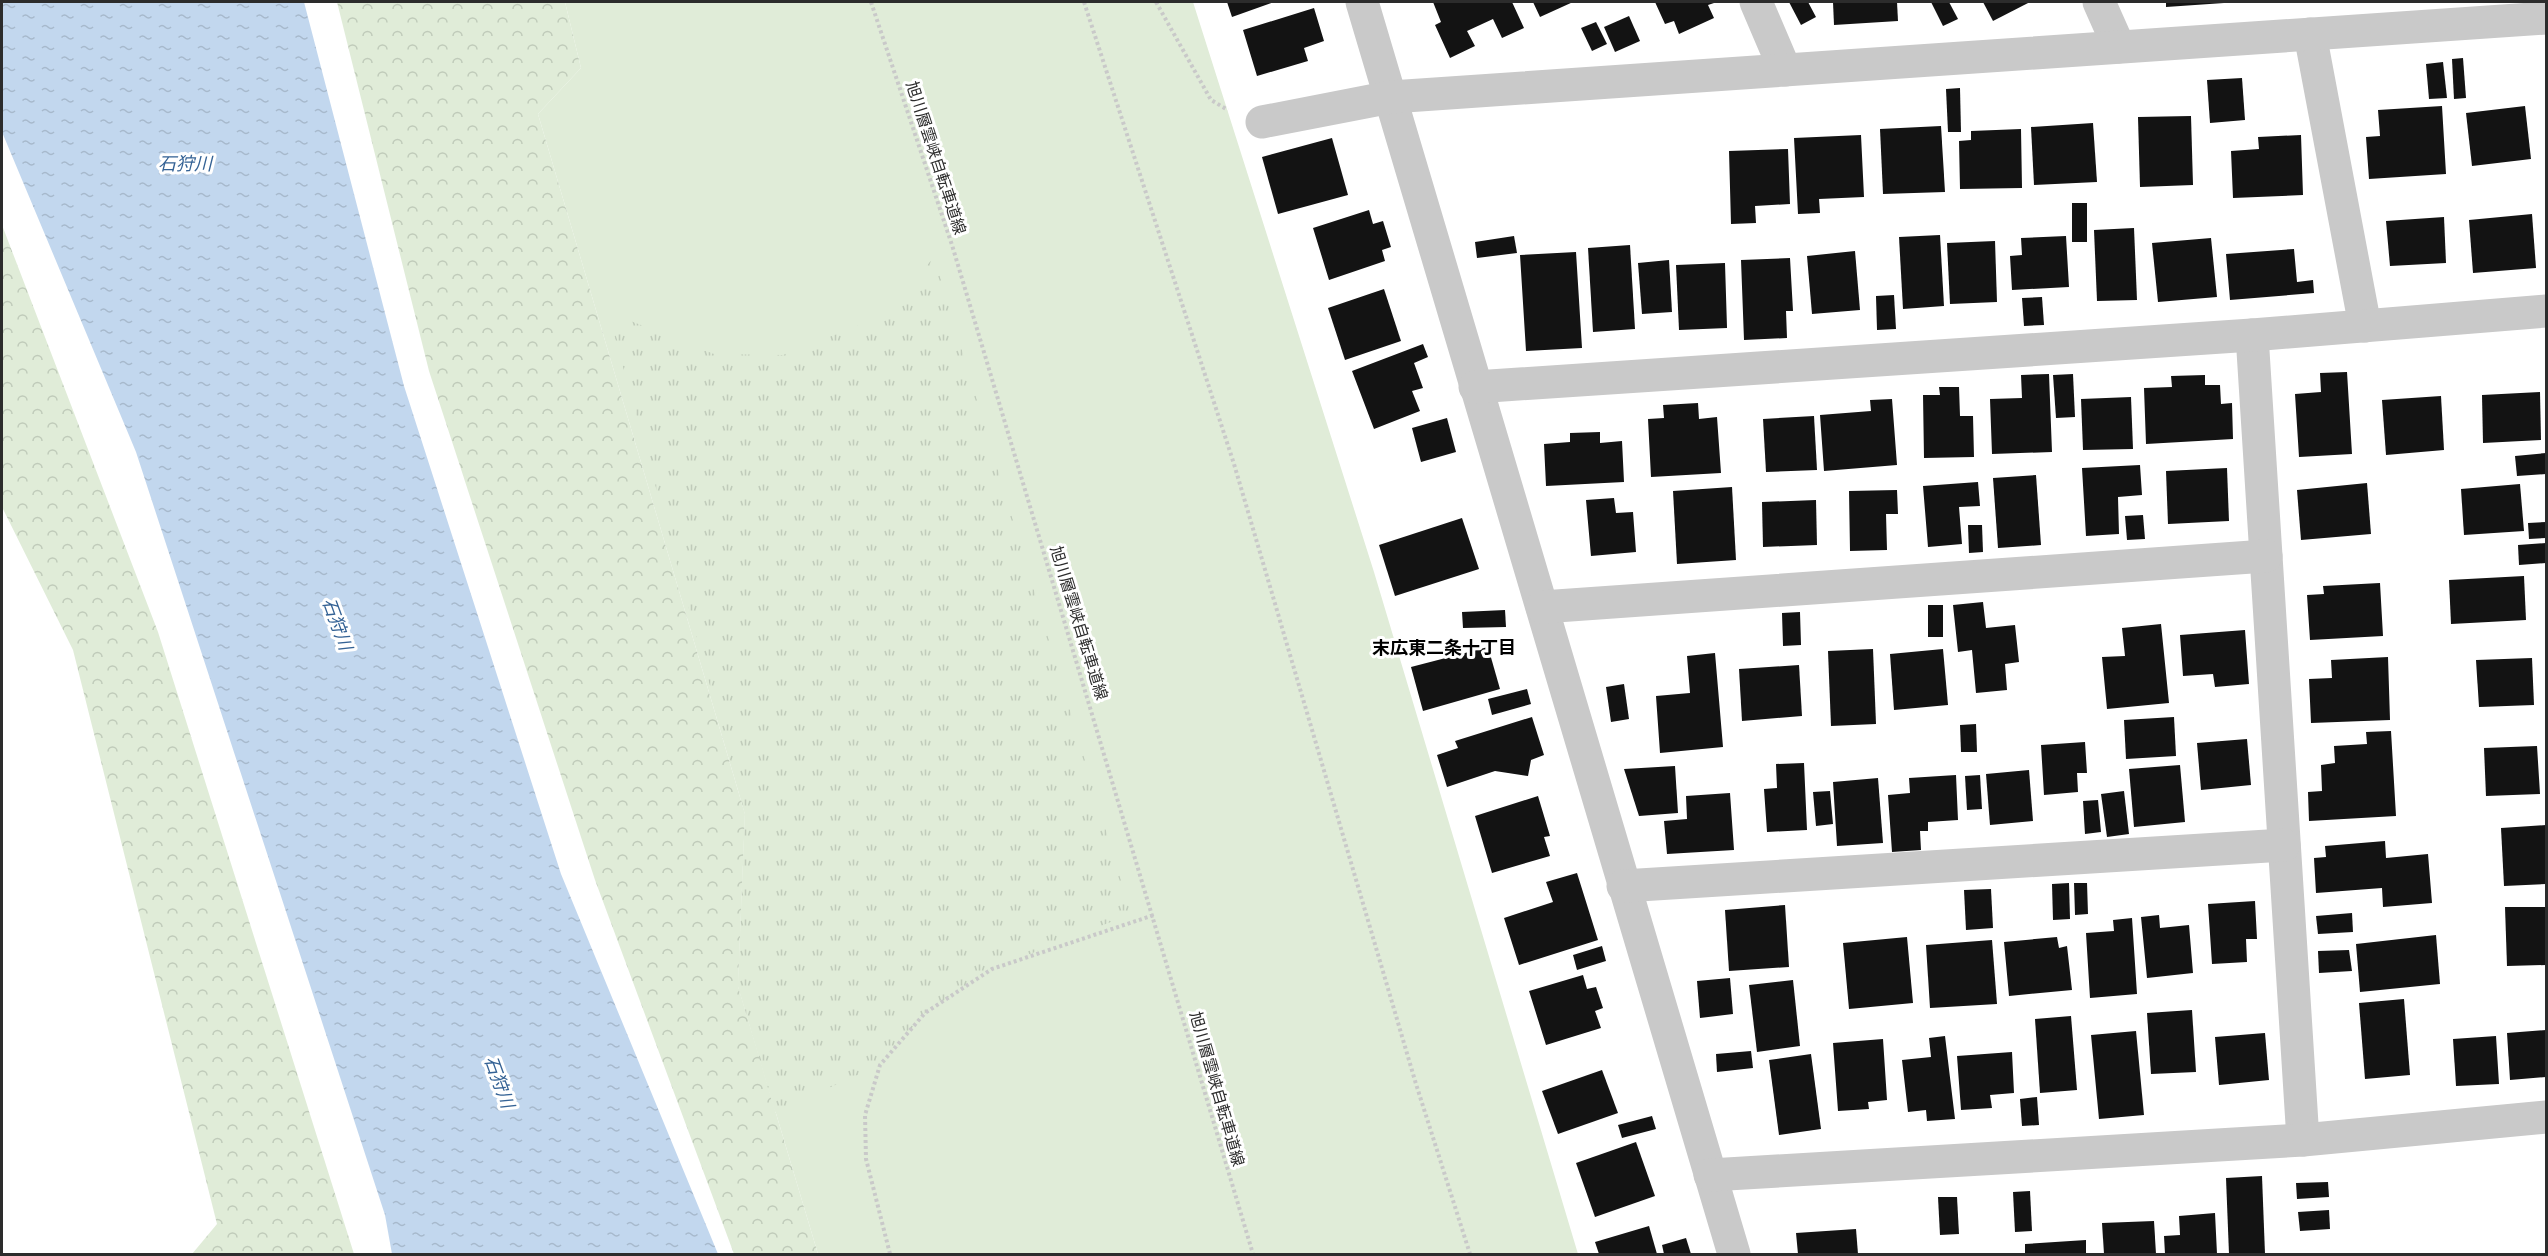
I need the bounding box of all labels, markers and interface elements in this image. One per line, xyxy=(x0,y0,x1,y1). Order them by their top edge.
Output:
street label: 旭川層雲峡自転車道線 xyxy=(902,79,970,237)
water label: 石狩川 xyxy=(158,153,214,175)
street label: 旭川層雲峡自転車道線 xyxy=(1047,544,1111,702)
water label: 石狩川 xyxy=(317,595,357,655)
district label: 末広東二条十丁目 xyxy=(1372,637,1516,659)
street label: 旭川層雲峡自転車道線 xyxy=(1186,1009,1248,1169)
water label: 石狩川 xyxy=(479,1053,519,1113)

